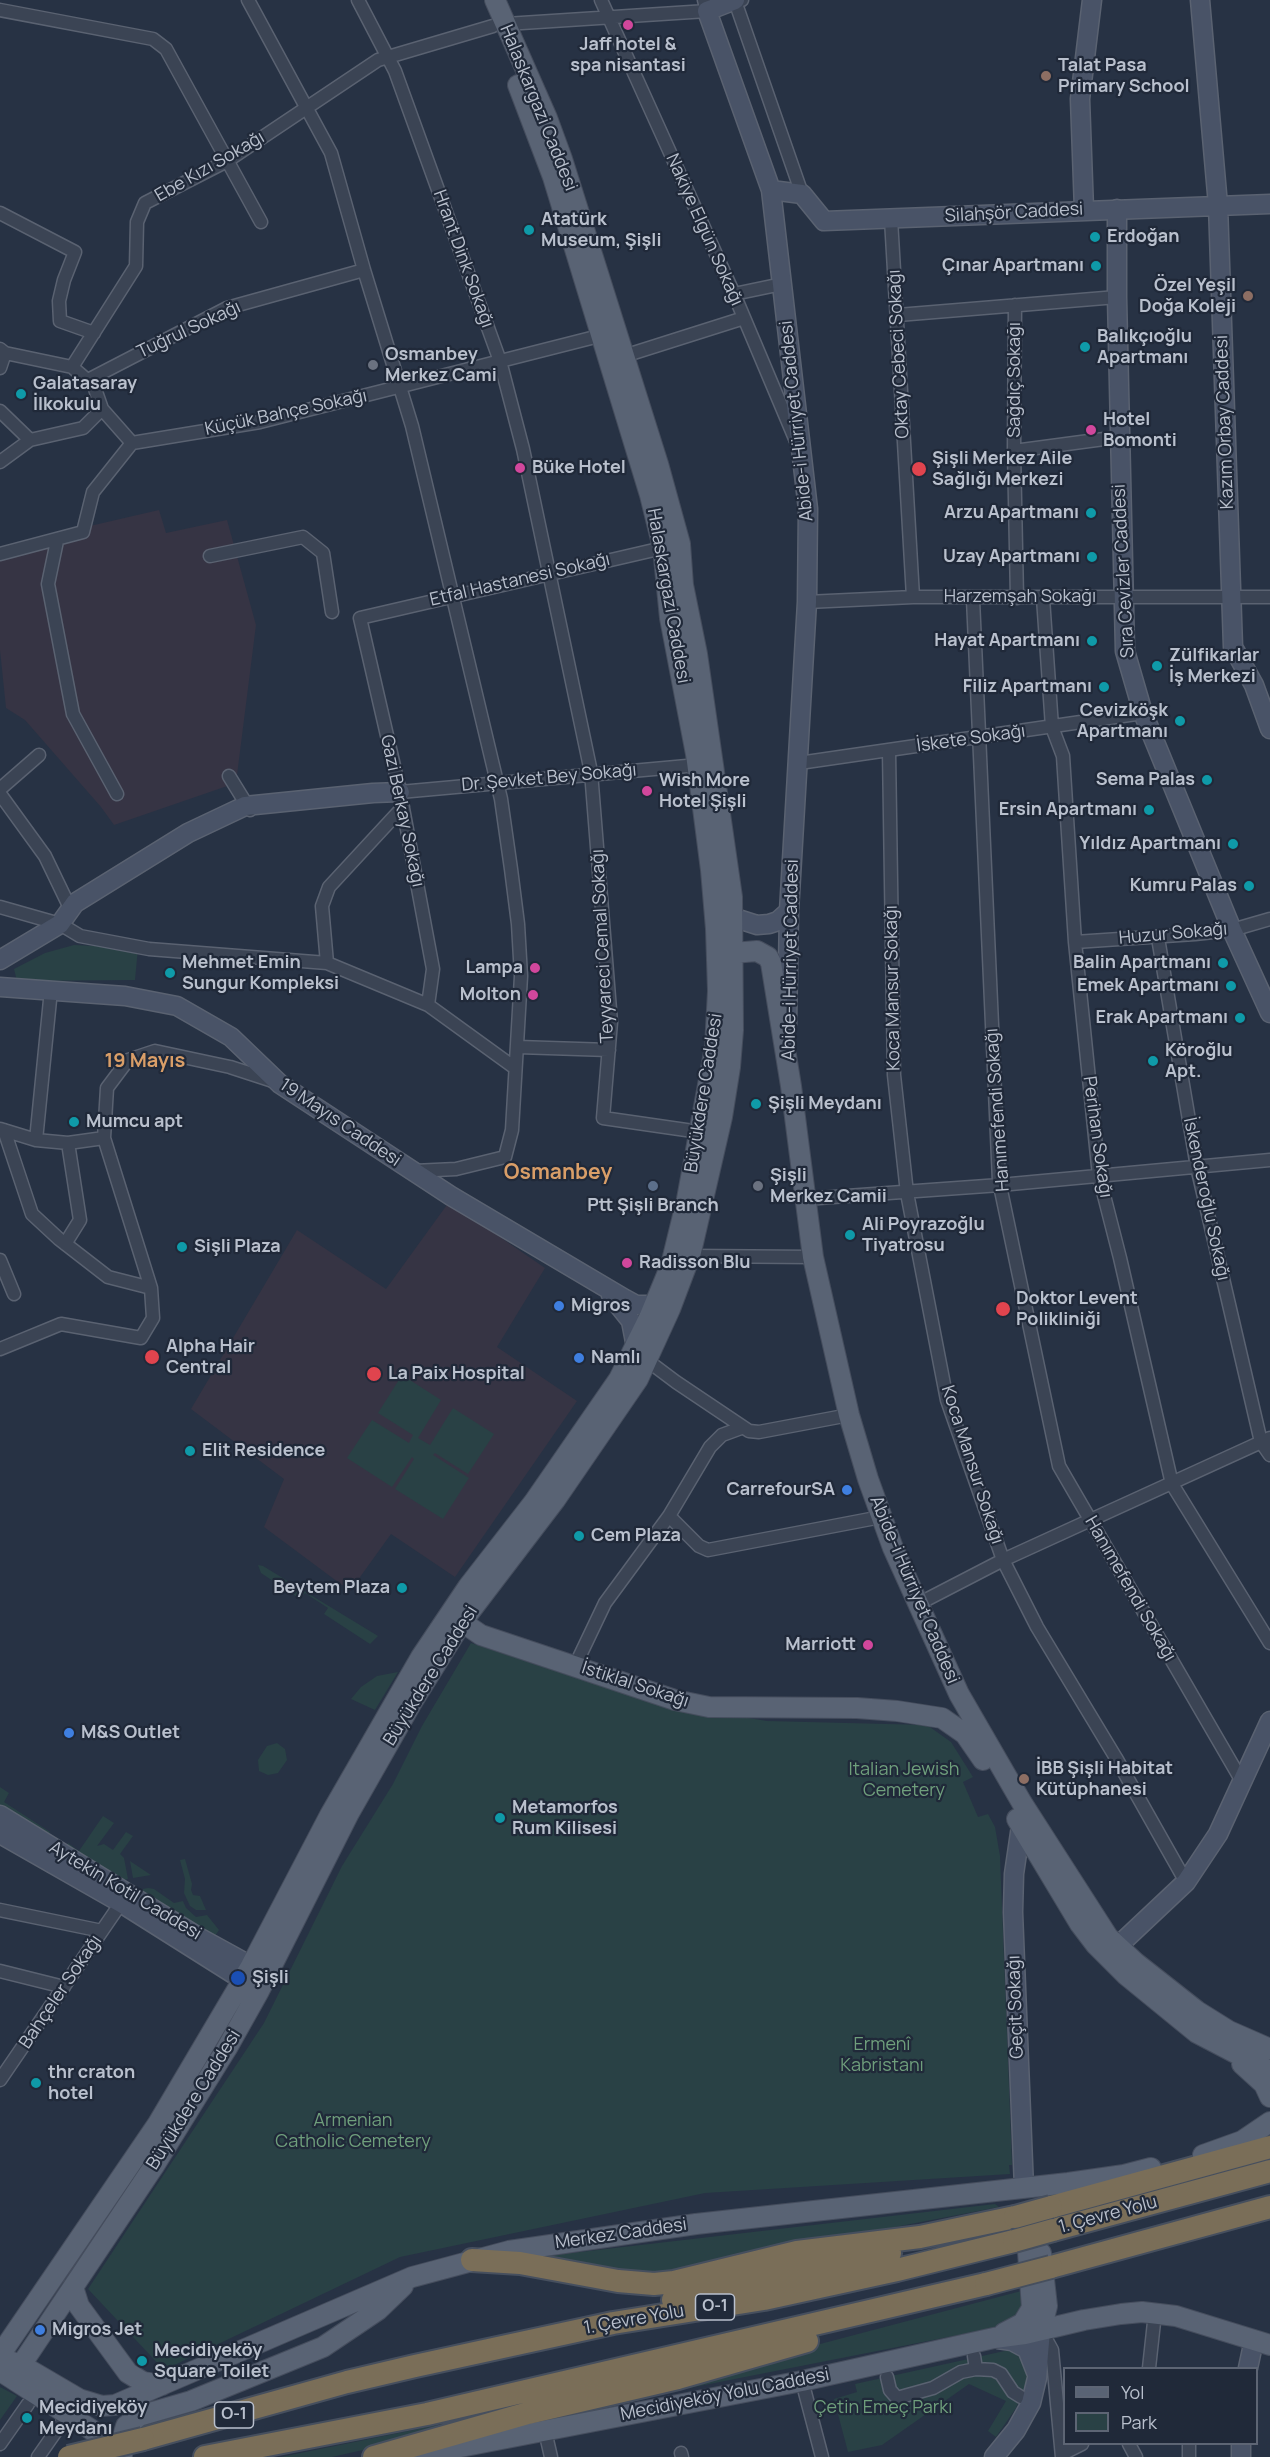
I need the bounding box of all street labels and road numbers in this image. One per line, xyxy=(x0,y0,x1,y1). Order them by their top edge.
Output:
street label: Halaskargazi Caddesi xyxy=(495,22,581,194)
street label: Ebe Kızı Sokağı xyxy=(151,127,269,207)
street label: Nakiye Elgün Sokağı xyxy=(661,151,747,309)
street label: Hrant Dink Sokağı xyxy=(428,187,498,331)
street label: Silahşör Caddesi xyxy=(944,199,1084,227)
street label: Oktay Cebeci Sokağı xyxy=(884,269,914,439)
street label: Tuğrul Sokağı xyxy=(134,297,244,363)
street label: Abide-i Hürriyet Caddesi xyxy=(776,319,818,523)
street label: Sağdıç Sokağı xyxy=(1004,322,1026,438)
street label: Kazım Orbay Caddesi xyxy=(1211,334,1239,510)
street label: Küçük Bahçe Sokağı xyxy=(203,385,369,441)
street label: Sıra Cevizler Caddesi xyxy=(1109,483,1139,659)
street label: Halaskargazi Caddesi xyxy=(642,507,694,685)
street label: Etfal Hastanesi Sokağı xyxy=(428,549,612,611)
street label: Harzemşah Sokağı xyxy=(944,586,1096,608)
street label: İskete Sokağı xyxy=(915,721,1027,757)
street label: Gazi Berkay Sokağı xyxy=(375,733,429,889)
street label: Dr. Şevket Bey Sokağı xyxy=(461,760,637,796)
street label: Teyyareci Cemal Sokağı xyxy=(587,848,619,1044)
street label: Abide-i Hürriyet Caddesi xyxy=(778,859,804,1061)
street label: Koca Mansur Sokağı xyxy=(881,905,905,1071)
street label: Huzur Sokağı xyxy=(1118,918,1228,950)
street label: Büyükdere Caddesi xyxy=(681,1012,727,1174)
street label: Hanımefendi Sokağı xyxy=(982,1028,1014,1192)
street label: 19 Mayıs Caddesi xyxy=(275,1074,405,1172)
street label: Perihan Sokağı xyxy=(1078,1075,1116,1199)
street label: İskenderoğlu Sokağı xyxy=(1178,1116,1234,1282)
street label: Koca Mansur Sokağı xyxy=(936,1383,1008,1547)
street label: Abide-i Hürriyet Caddesi xyxy=(865,1493,963,1687)
street label: Hanımefendi Sokağı xyxy=(1080,1513,1180,1665)
street label: Büyükdere Caddesi xyxy=(379,1602,483,1750)
street label: İstiklal Sokağı xyxy=(579,1657,691,1713)
street label: Aytekin Kotil Caddesi xyxy=(45,1837,205,1945)
street label: Bahçeler Sokağı xyxy=(15,1931,107,2053)
street label: Geçit Sokağı xyxy=(1003,1955,1029,2059)
street label: Büyükdere Caddesi xyxy=(142,2026,246,2174)
street label: 1. Çevre Yolu xyxy=(1056,2191,1160,2239)
street label: Merkez Caddesi xyxy=(554,2214,688,2254)
road number: O-1 xyxy=(696,2294,734,2320)
street label: 1. Çevre Yolu xyxy=(582,2301,686,2339)
street label: Mecidiyeköy Yolu Caddesi xyxy=(619,2364,831,2426)
road number: O-1 xyxy=(214,2402,254,2428)

